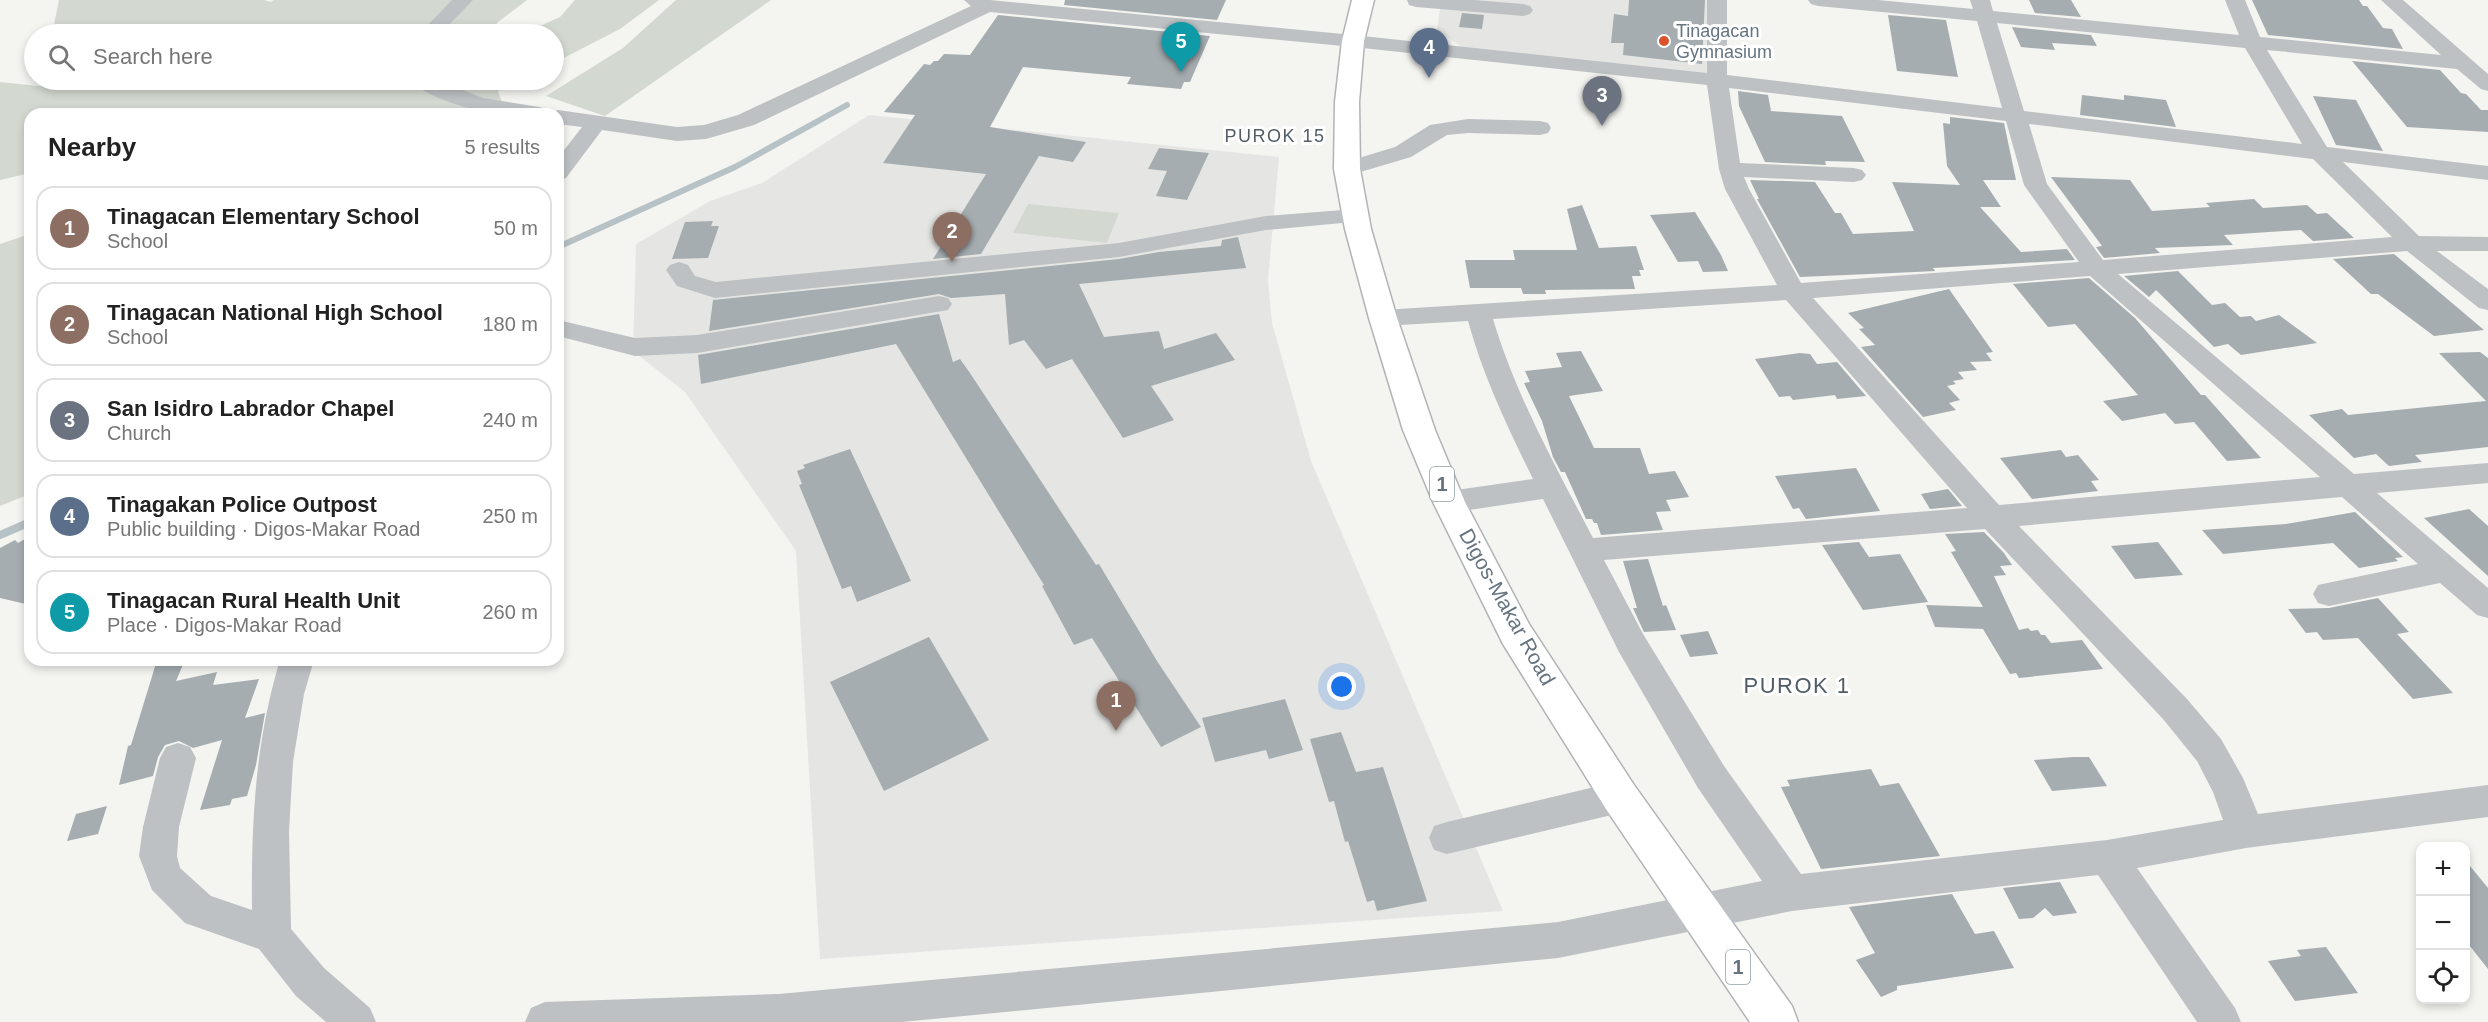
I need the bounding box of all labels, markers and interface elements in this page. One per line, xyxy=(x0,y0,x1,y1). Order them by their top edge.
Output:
place label: Tinagacan Gymnasium xyxy=(1676,21,1772,62)
pin: 5 xyxy=(1162,22,1200,72)
search box xyxy=(24,24,564,90)
pin: 4 xyxy=(1410,28,1448,78)
marker: Tinagacan Gymnasium xyxy=(1657,34,1671,48)
icon: search xyxy=(45,41,78,74)
text: Search here xyxy=(93,44,213,69)
pin: 3 xyxy=(1582,76,1622,126)
district label: PUROK 15 xyxy=(1224,126,1326,146)
text: Nearby xyxy=(48,132,136,162)
text: 5 results xyxy=(464,136,540,158)
text: Tinagacan Elementary School xyxy=(107,204,420,229)
pin: 2 xyxy=(932,212,972,262)
text: 1 xyxy=(64,217,75,239)
text: 50 m xyxy=(494,217,538,239)
text: School xyxy=(107,230,168,252)
text: Tinagacan National High School xyxy=(107,300,443,325)
text: 2 xyxy=(64,313,75,335)
text: 180 m xyxy=(482,313,538,335)
text: School xyxy=(107,326,168,348)
text: San Isidro Labrador Chapel xyxy=(107,396,394,421)
text: 3 xyxy=(64,409,75,431)
text: 240 m xyxy=(482,409,538,431)
text: Church xyxy=(107,422,171,444)
road number: 1 xyxy=(1430,467,1454,501)
text: Tinagakan Police Outpost xyxy=(107,492,377,517)
text: 4 xyxy=(64,505,75,527)
text: 250 m xyxy=(482,505,538,527)
text: Public building · Digos-Makar Road xyxy=(107,518,420,540)
street label: Digos-Makar Road xyxy=(1455,525,1560,689)
text: Tinagacan Rural Health Unit xyxy=(107,588,400,613)
text: 5 xyxy=(64,601,75,623)
text: 260 m xyxy=(482,601,538,623)
text: Place · Digos-Makar Road xyxy=(107,614,342,636)
your location xyxy=(1327,672,1356,701)
district label: PUROK 1 xyxy=(1743,673,1851,698)
pin: 1 xyxy=(1096,682,1136,731)
map controls xyxy=(2416,842,2470,1004)
button: + xyxy=(2416,842,2470,896)
button: − xyxy=(2416,896,2470,950)
road number: 1 xyxy=(1726,950,1750,984)
button: locate xyxy=(2416,950,2470,1004)

